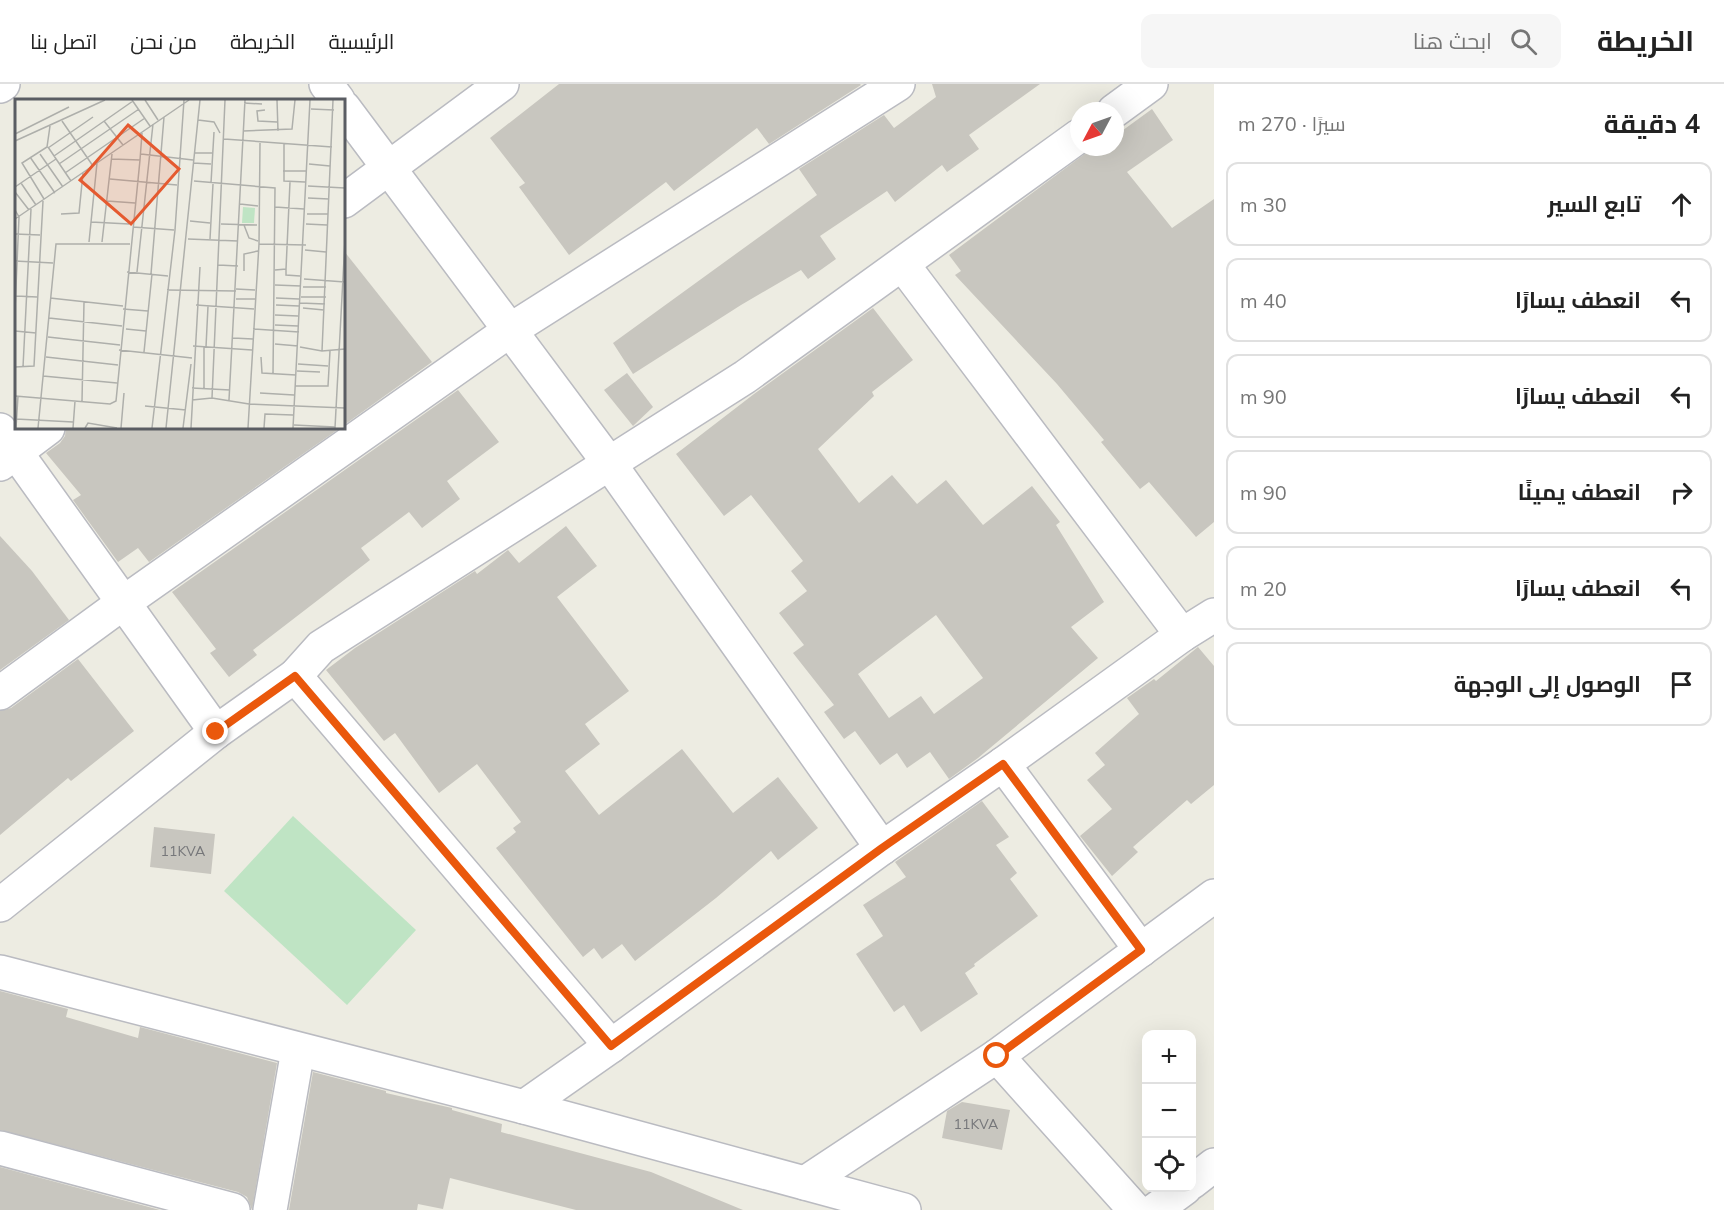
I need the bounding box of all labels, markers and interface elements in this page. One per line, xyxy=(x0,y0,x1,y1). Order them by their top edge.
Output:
search box xyxy=(1141,14,1561,68)
text: الخريطة xyxy=(1597,23,1694,58)
icon: search xyxy=(1507,25,1540,58)
text: ابحث هنا xyxy=(1413,27,1492,55)
text: اتصل بنا xyxy=(30,28,97,54)
text: من نحن xyxy=(130,28,197,54)
text: الخريطة xyxy=(230,28,295,54)
text: الرئيسية xyxy=(328,28,394,54)
inset map xyxy=(15,99,345,429)
north arrow xyxy=(1070,102,1124,156)
text: 4 دقيقة xyxy=(1604,107,1700,140)
text: سيرًا · 270 m xyxy=(1238,111,1346,136)
icon: ahead xyxy=(1665,188,1698,221)
text: تابع السير xyxy=(1547,190,1641,218)
text: 30 m xyxy=(1240,192,1287,217)
icon: left xyxy=(1665,284,1698,317)
text: انعطف يسارًا xyxy=(1515,286,1641,314)
text: 40 m xyxy=(1240,288,1287,313)
icon: left xyxy=(1665,380,1698,413)
text: انعطف يسارًا xyxy=(1515,382,1641,410)
text: 90 m xyxy=(1240,384,1287,409)
icon: right xyxy=(1665,476,1698,509)
text: انعطف يمينًا xyxy=(1518,478,1641,506)
text: 90 m xyxy=(1240,480,1287,505)
icon: left xyxy=(1665,572,1698,605)
text: انعطف يسارًا xyxy=(1515,574,1641,602)
text: 20 m xyxy=(1240,576,1287,601)
icon: arrive xyxy=(1665,668,1698,701)
text: الوصول إلى الوجهة xyxy=(1454,670,1641,698)
route end xyxy=(202,718,228,744)
house number: 11KVA xyxy=(161,842,206,860)
map controls xyxy=(1142,1030,1196,1192)
button: + xyxy=(1142,1030,1196,1084)
route start xyxy=(983,1042,1009,1068)
button: − xyxy=(1142,1084,1196,1138)
house number: 11KVA xyxy=(954,1115,999,1133)
button: locate xyxy=(1142,1138,1196,1192)

